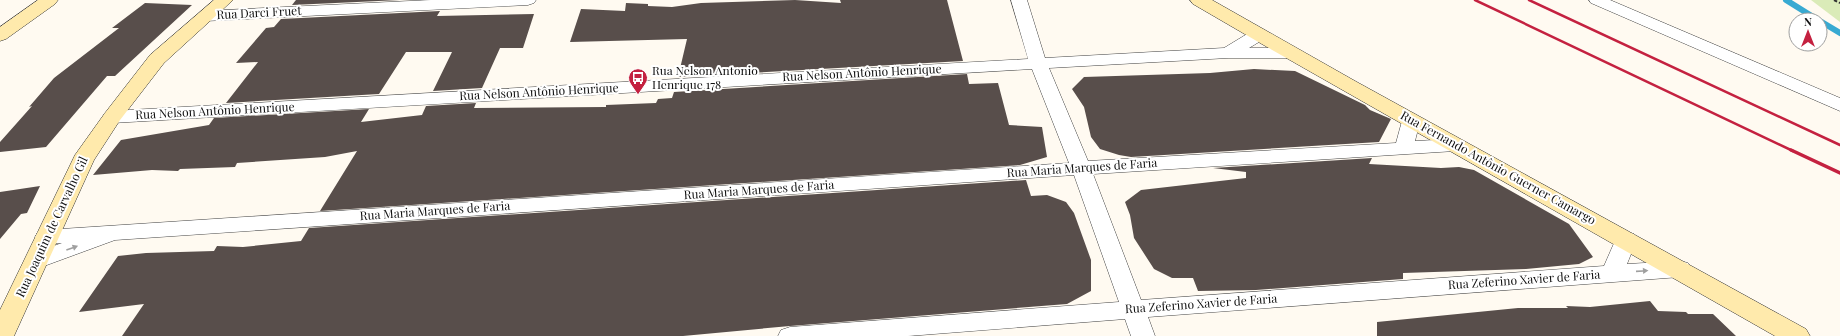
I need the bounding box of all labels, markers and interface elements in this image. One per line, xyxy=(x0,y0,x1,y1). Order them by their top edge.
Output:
street label: Rua Darci Fruet xyxy=(216,2,303,22)
north arrow xyxy=(1788,12,1828,52)
text: N xyxy=(1804,14,1812,29)
street label: Rua Nelson Antônio Henrique xyxy=(782,60,942,84)
place label: Rua Nelson Antonio Henrique 178 xyxy=(652,62,758,92)
bus stop icon: Rua Nelson Antonio Henrique 178 xyxy=(627,67,649,95)
street label: Rua Nelson Antônio Henrique xyxy=(459,79,619,103)
street label: Rua Nelson Antônio Henrique xyxy=(135,98,295,122)
street label: Rua Fernando Antônio Guerner Camargo xyxy=(1398,107,1599,228)
street label: Rua Joaquim de Carvalho Gil xyxy=(11,153,91,300)
street label: Rua Maria Marques de Faria xyxy=(1006,154,1158,180)
street label: Rua Maria Marques de Faria xyxy=(683,176,835,202)
street label: Rua Maria Marques de Faria xyxy=(359,197,511,223)
one-way arrow xyxy=(67,244,79,250)
street label: Rua Zeferino Xavier de Faria xyxy=(1447,266,1601,292)
one-way arrow xyxy=(1636,268,1648,275)
street label: Rua Zeferino Xavier de Faria xyxy=(1124,290,1278,316)

